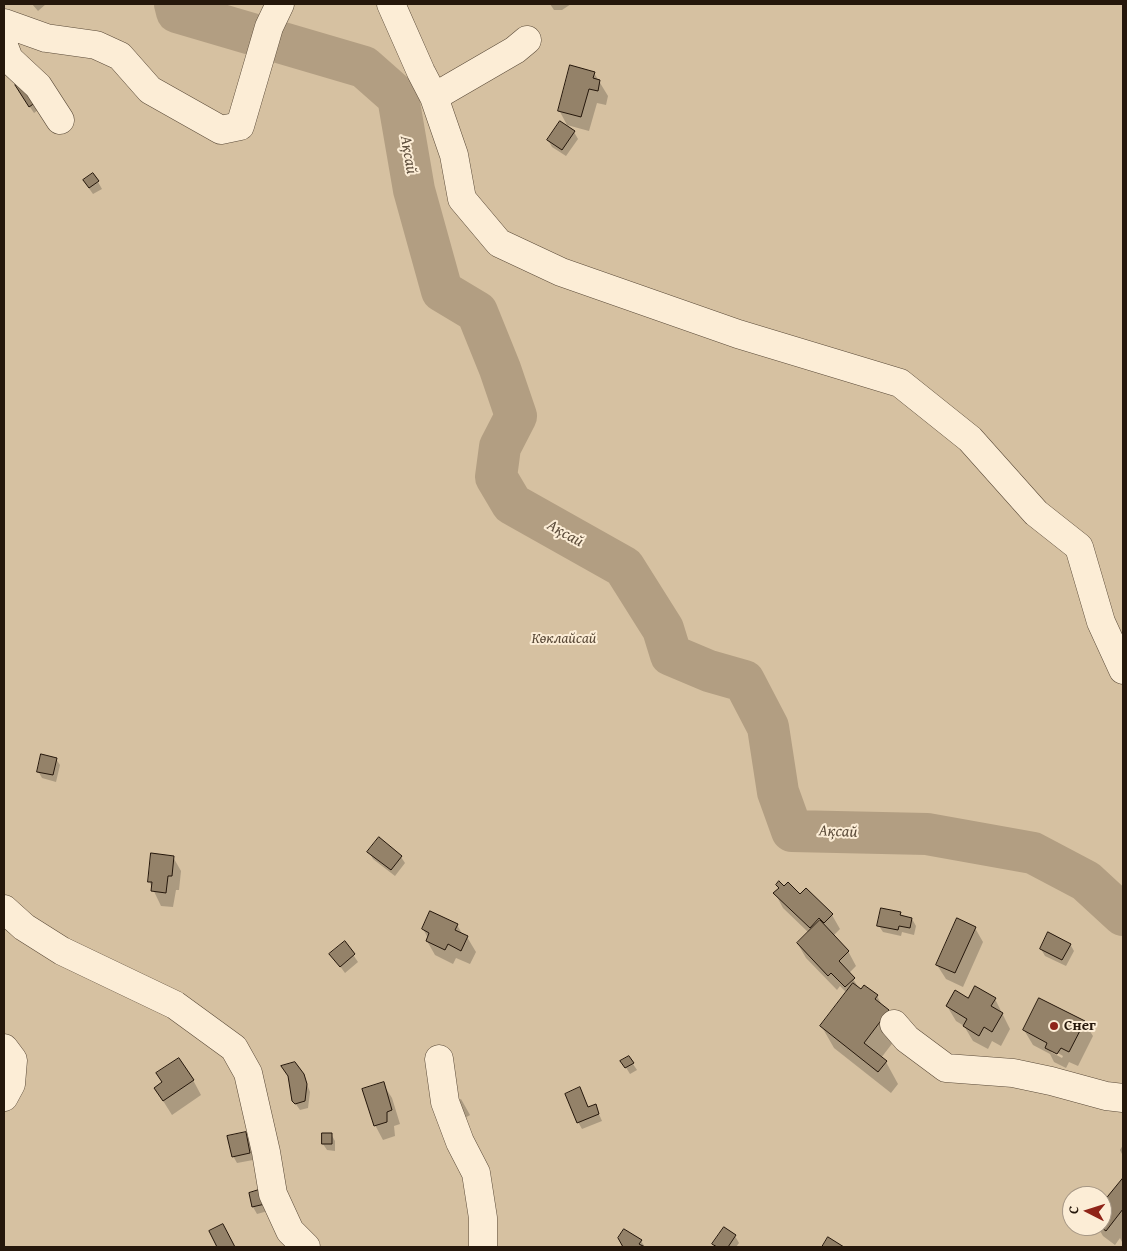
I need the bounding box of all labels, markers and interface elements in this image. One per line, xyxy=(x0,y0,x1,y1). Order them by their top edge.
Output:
water label: Ақсай xyxy=(395,134,421,176)
water label: Ақсай xyxy=(543,516,587,552)
park label: Көклайсай xyxy=(531,630,597,648)
water label: Ақсай xyxy=(818,822,858,842)
place label: Снег xyxy=(1064,1017,1096,1035)
marker: Снег xyxy=(1048,1020,1060,1032)
north arrow xyxy=(1062,1186,1112,1236)
text: С xyxy=(1063,1205,1083,1215)

